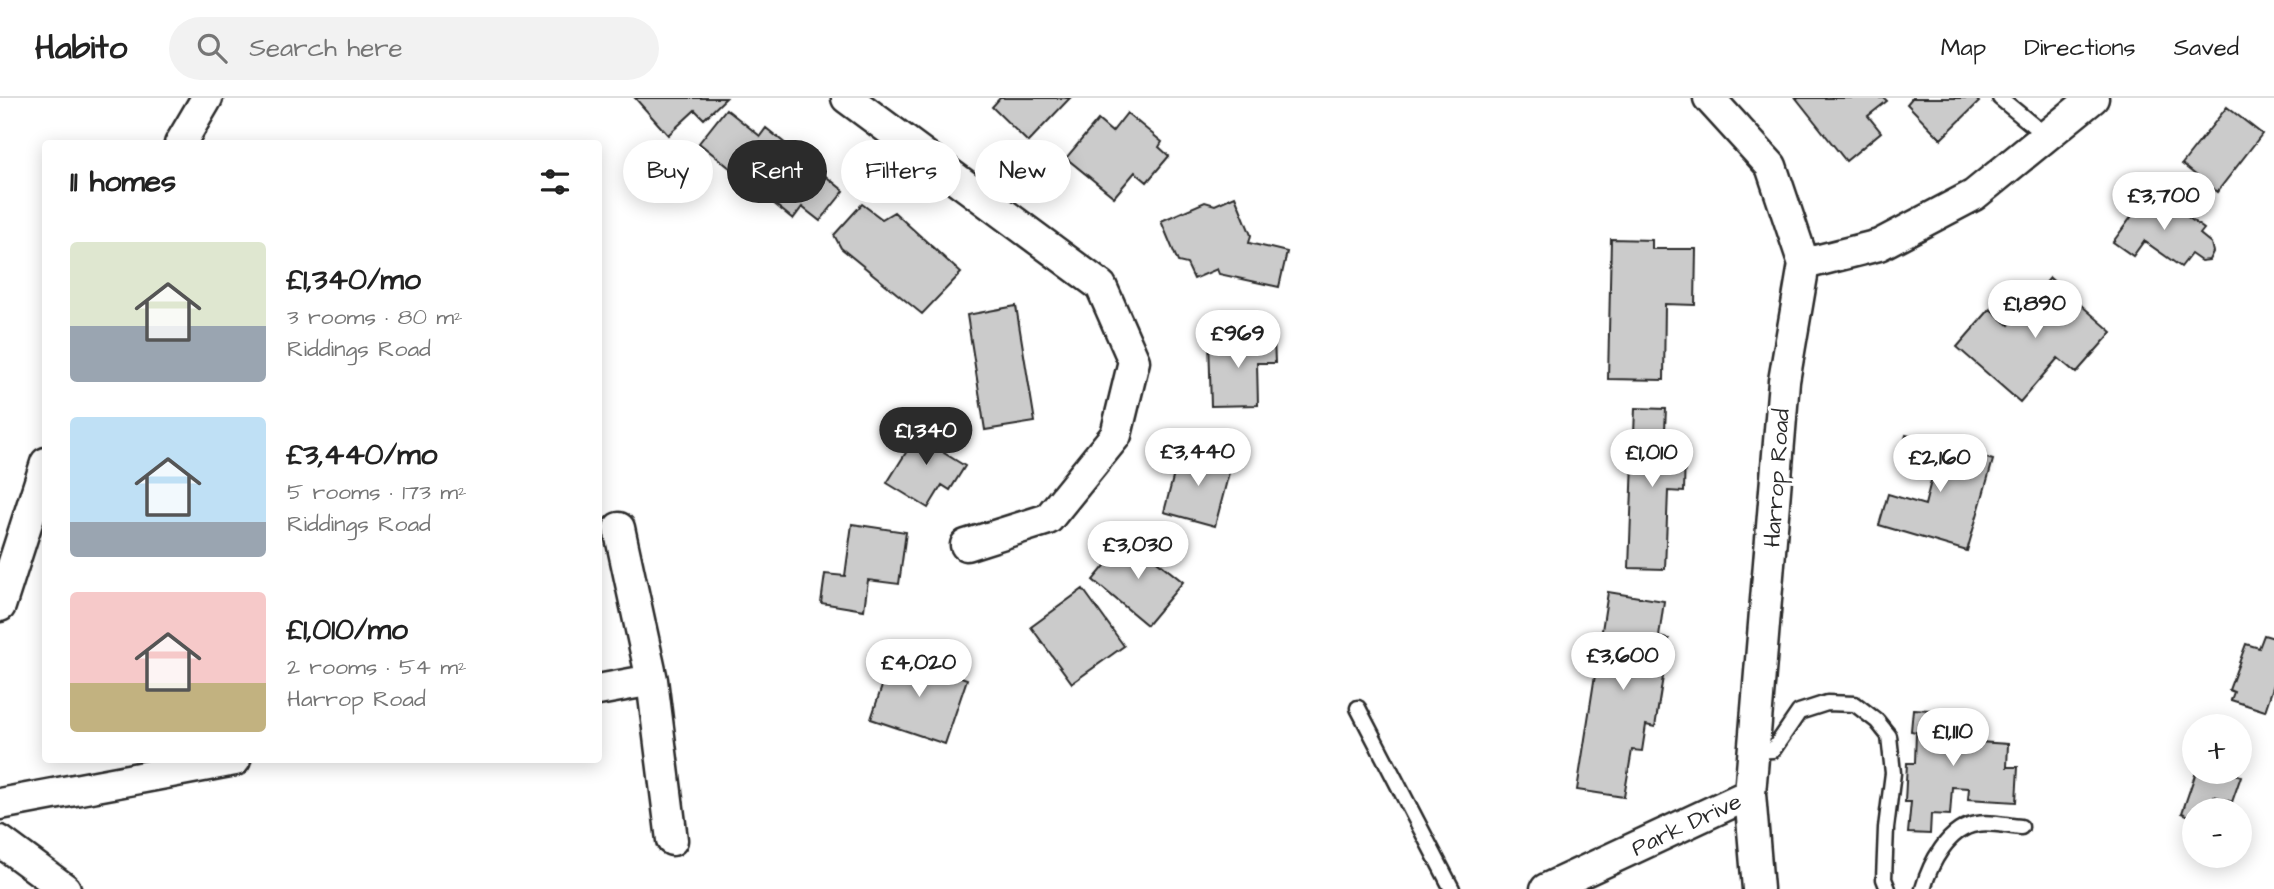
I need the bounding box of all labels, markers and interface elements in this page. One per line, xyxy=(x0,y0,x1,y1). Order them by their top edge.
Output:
search box xyxy=(169,17,659,80)
text: Habito xyxy=(35,25,127,71)
icon: search xyxy=(193,29,231,67)
text: Search here xyxy=(249,30,403,66)
text: Map xyxy=(1941,31,1986,65)
text: Directions xyxy=(2024,31,2136,65)
text: Saved xyxy=(2174,31,2239,65)
chip: Buy xyxy=(623,140,713,203)
chip: Rent xyxy=(727,140,827,203)
chip: Filters xyxy=(841,140,961,203)
chip: New xyxy=(975,140,1071,203)
text: 11 homes xyxy=(70,161,176,203)
icon: filters xyxy=(536,163,574,201)
pin: £3,700 xyxy=(2107,172,2221,232)
text: £3,700 xyxy=(2128,179,2200,211)
text: £1,340/mo xyxy=(287,259,421,301)
icon: home xyxy=(126,270,210,354)
pin: £1,890 xyxy=(1978,280,2092,340)
text: £1,890 xyxy=(2004,287,2066,319)
text: 3 rooms · 80 m² xyxy=(287,301,463,333)
pin: £969 xyxy=(1197,310,1279,370)
text: £969 xyxy=(1211,317,1265,349)
text: Riddings Road xyxy=(287,333,431,365)
pin: £1,340 xyxy=(869,408,983,467)
street label: Harrop Road xyxy=(1756,408,1798,548)
text: £1,340 xyxy=(895,414,957,446)
pin: £3,440 xyxy=(1141,428,1255,488)
pin: £1,010 xyxy=(1595,430,1709,489)
text: £3,440/mo xyxy=(287,434,437,476)
pin: £2,160 xyxy=(1883,434,1997,494)
text: £3,440 xyxy=(1161,435,1235,467)
text: £1,010 xyxy=(1626,436,1678,468)
text: £2,160 xyxy=(1909,441,1971,473)
icon: home xyxy=(126,445,210,529)
text: 5 rooms · 173 m² xyxy=(287,476,467,508)
text: Riddings Road xyxy=(287,508,431,540)
pin: £3,030 xyxy=(1081,522,1195,581)
text: £3,030 xyxy=(1104,528,1172,560)
text: £1,010/mo xyxy=(287,609,408,651)
icon: home xyxy=(126,620,210,704)
pin: £3,600 xyxy=(1566,632,1680,692)
text: £3,600 xyxy=(1587,639,1659,671)
pin: £4,020 xyxy=(862,640,976,699)
text: £4,020 xyxy=(882,646,956,678)
text: 2 rooms · 54 m² xyxy=(287,651,467,683)
text: Harrop Road xyxy=(287,683,426,715)
pin: £1,110 xyxy=(1896,708,2010,768)
map controls xyxy=(2182,714,2252,868)
button: + xyxy=(2182,714,2252,784)
text: £1,110 xyxy=(1933,715,1973,747)
street label: Park Drive xyxy=(1626,786,1747,864)
button: − xyxy=(2182,798,2252,868)

